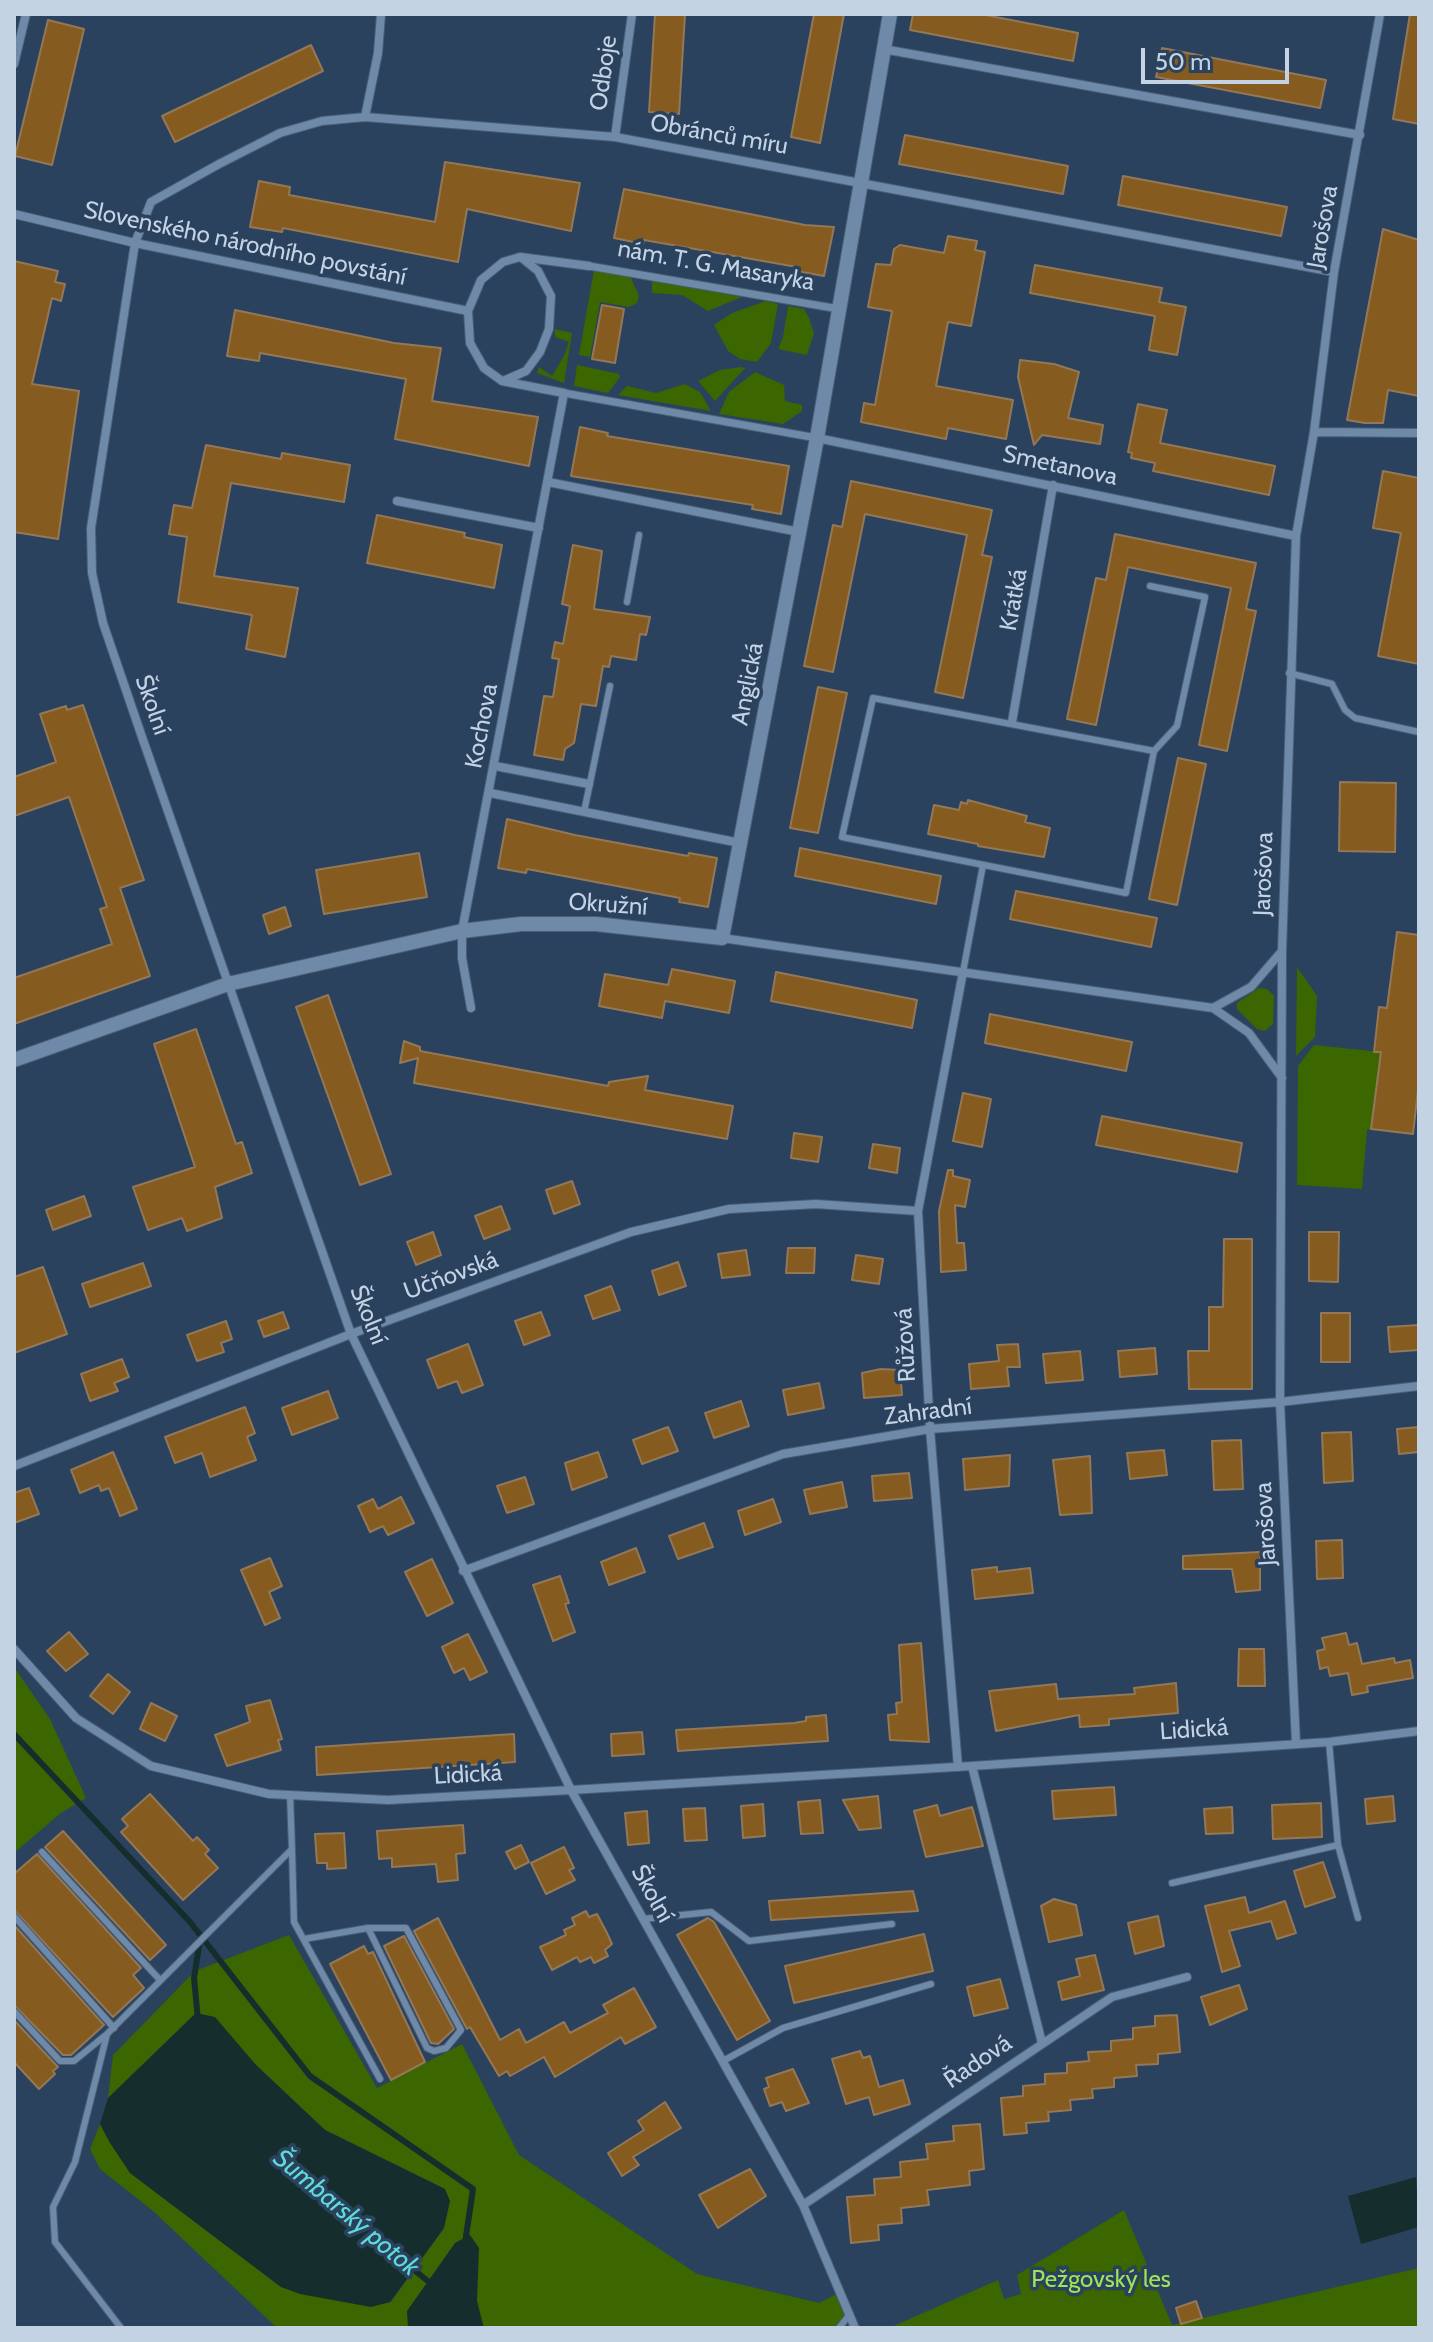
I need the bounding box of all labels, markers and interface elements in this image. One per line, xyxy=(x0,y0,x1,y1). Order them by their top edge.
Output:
scale bar xyxy=(1145,32,1293,82)
street label: Odboje xyxy=(584,34,624,112)
text: 50 m xyxy=(1155,47,1211,76)
street label: Obránců míru xyxy=(648,109,790,161)
street label: Jarošova xyxy=(1302,183,1344,271)
street label: Slovenského národního povstání xyxy=(81,196,409,292)
street label: nám. T. G. Masaryka xyxy=(615,235,817,297)
street label: Smetanova xyxy=(1000,440,1120,492)
street label: Krátká xyxy=(994,567,1034,633)
street label: Anglická xyxy=(726,640,770,728)
street label: Školní xyxy=(128,671,176,739)
street label: Kochova xyxy=(460,681,504,771)
street label: Jarošova xyxy=(1248,832,1280,916)
street label: Okružní xyxy=(568,888,648,922)
street label: Učňovská xyxy=(400,1246,502,1306)
street label: Školní xyxy=(343,1281,393,1349)
street label: Růžová xyxy=(890,1307,922,1383)
street label: Zahradní xyxy=(882,1392,974,1432)
street label: Jarošova xyxy=(1249,1481,1283,1567)
street label: Lidická xyxy=(1159,1713,1229,1747)
street label: Lidická xyxy=(433,1759,503,1791)
street label: Školní xyxy=(625,1860,679,1928)
street label: Řadová xyxy=(939,2029,1017,2095)
water label: Šumbarský potok xyxy=(267,2143,425,2283)
park label: Pežgovský les xyxy=(1031,2266,1171,2294)

